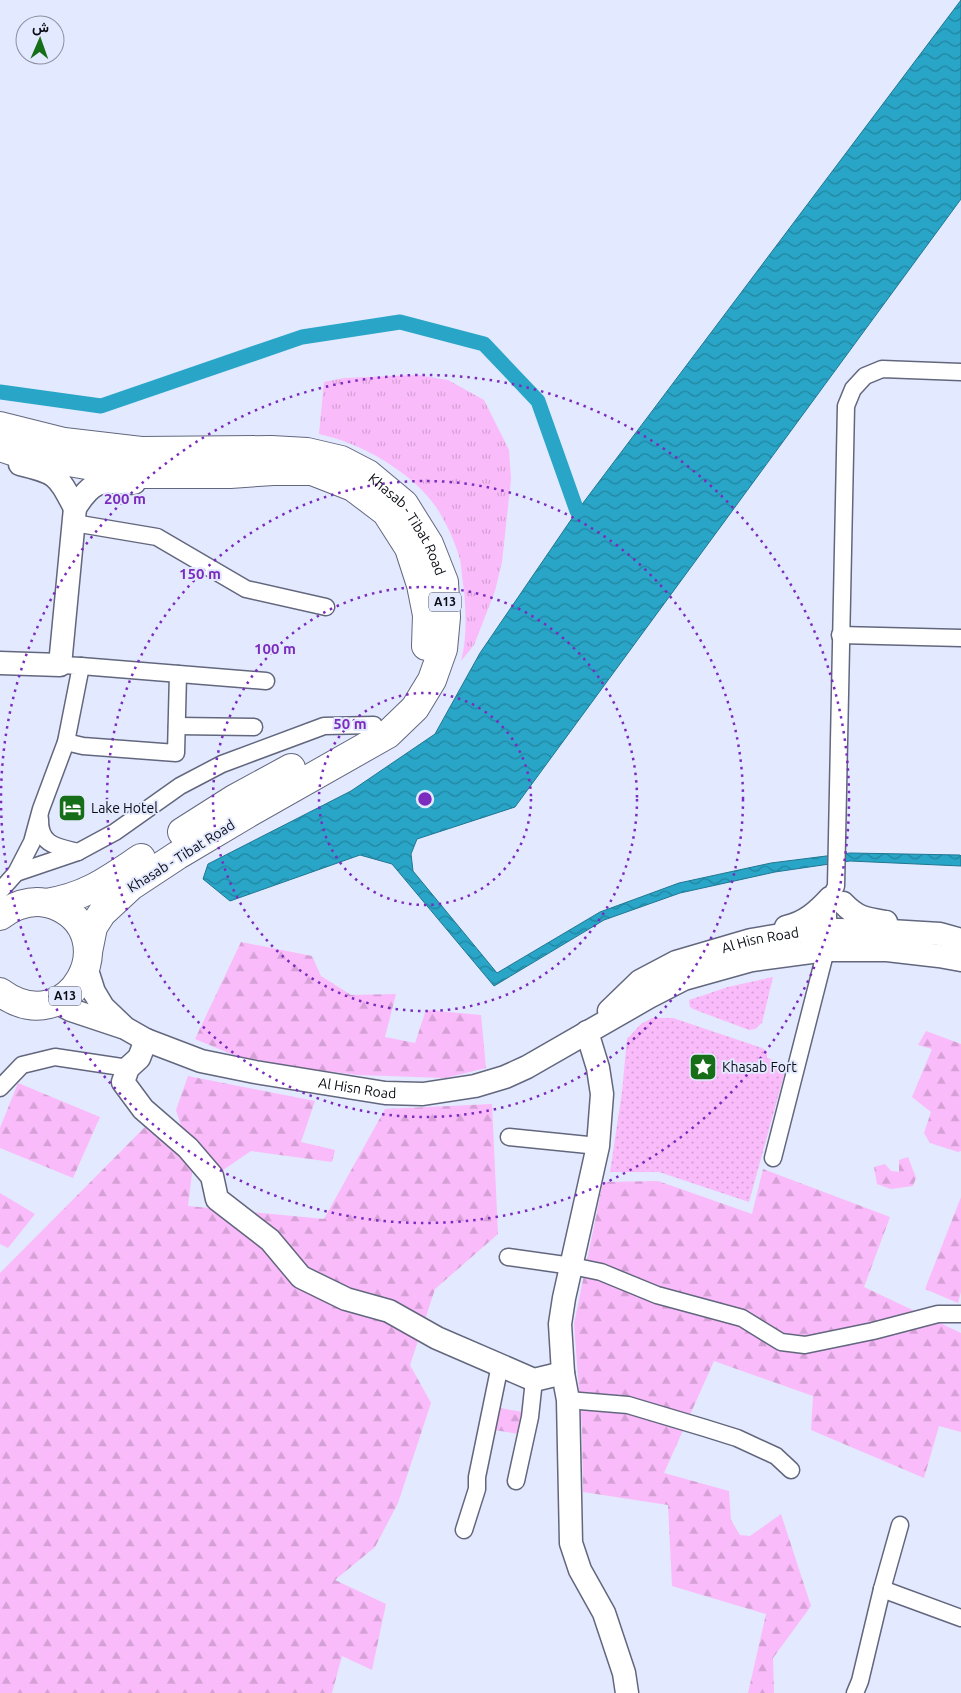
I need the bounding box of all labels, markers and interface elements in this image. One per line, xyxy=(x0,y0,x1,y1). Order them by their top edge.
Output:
north arrow xyxy=(15,15,65,65)
text: ش xyxy=(32,19,49,36)
street label: Khasab - Tibat Road xyxy=(365,470,449,578)
text: 200 m xyxy=(104,490,146,507)
text: 150 m xyxy=(179,565,221,582)
road number: A13 xyxy=(429,592,461,612)
text: 100 m xyxy=(254,640,296,657)
text: 50 m xyxy=(333,715,367,732)
centre of rings xyxy=(416,790,434,808)
hotel icon: Lake Hotel xyxy=(57,793,87,823)
place label: Lake Hotel xyxy=(91,800,158,816)
street label: Khasab - Tibat Road xyxy=(124,816,238,896)
street label: Al Hisn Road xyxy=(720,924,800,956)
road number: A13 xyxy=(49,986,81,1006)
place icon: Khasab Fort xyxy=(688,1052,718,1082)
place label: Khasab Fort xyxy=(722,1059,797,1075)
street label: Al Hisn Road xyxy=(317,1074,397,1101)

